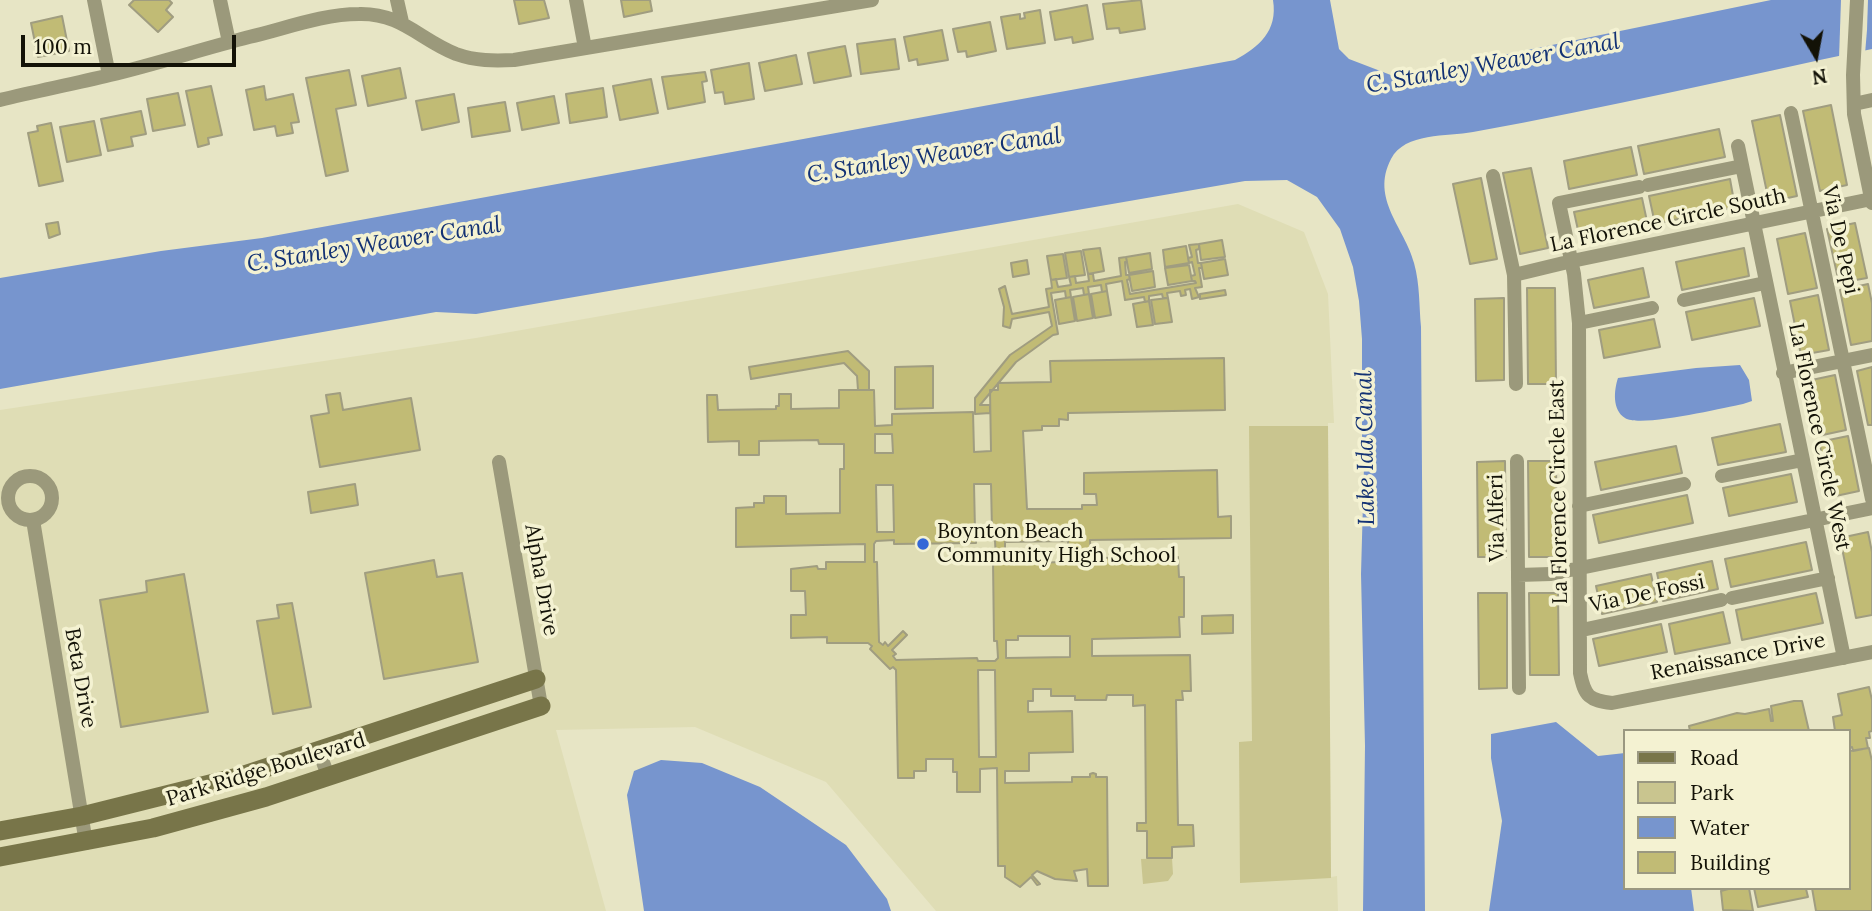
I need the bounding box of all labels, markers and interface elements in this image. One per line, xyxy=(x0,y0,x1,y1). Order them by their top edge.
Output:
scale bar xyxy=(24,21,240,65)
north arrow xyxy=(1781,21,1851,91)
water label: C. Stanley Weaver Canal xyxy=(1364,28,1622,100)
text: 100 m xyxy=(34,33,92,60)
text: N xyxy=(1810,64,1829,90)
water label: C. Stanley Weaver Canal xyxy=(805,122,1063,190)
street label: Via De Pepi xyxy=(1816,183,1864,297)
street label: La Florence Circle South xyxy=(1548,184,1788,258)
water label: C. Stanley Weaver Canal xyxy=(245,211,503,279)
street label: La Florence Circle West xyxy=(1783,321,1855,553)
water label: Lake Ida Canal xyxy=(1351,370,1381,526)
street label: La Florence Circle East xyxy=(1544,380,1574,604)
street label: Via Alferi xyxy=(1484,474,1510,562)
place label: Boynton Beach Community High School xyxy=(937,519,1176,569)
street label: Alpha Drive xyxy=(519,522,563,638)
marker: Boynton Beach Community High School xyxy=(915,536,931,552)
street label: Via De Fossi xyxy=(1587,570,1707,618)
street label: Beta Drive xyxy=(59,626,101,730)
street label: Renaissance Drive xyxy=(1649,628,1827,686)
street label: Park Ridge Boulevard xyxy=(163,728,369,812)
legend xyxy=(1624,729,1851,890)
text: Road xyxy=(1690,744,1739,771)
text: Park xyxy=(1690,779,1734,806)
text: Water xyxy=(1690,814,1749,841)
text: Building xyxy=(1690,849,1770,876)

